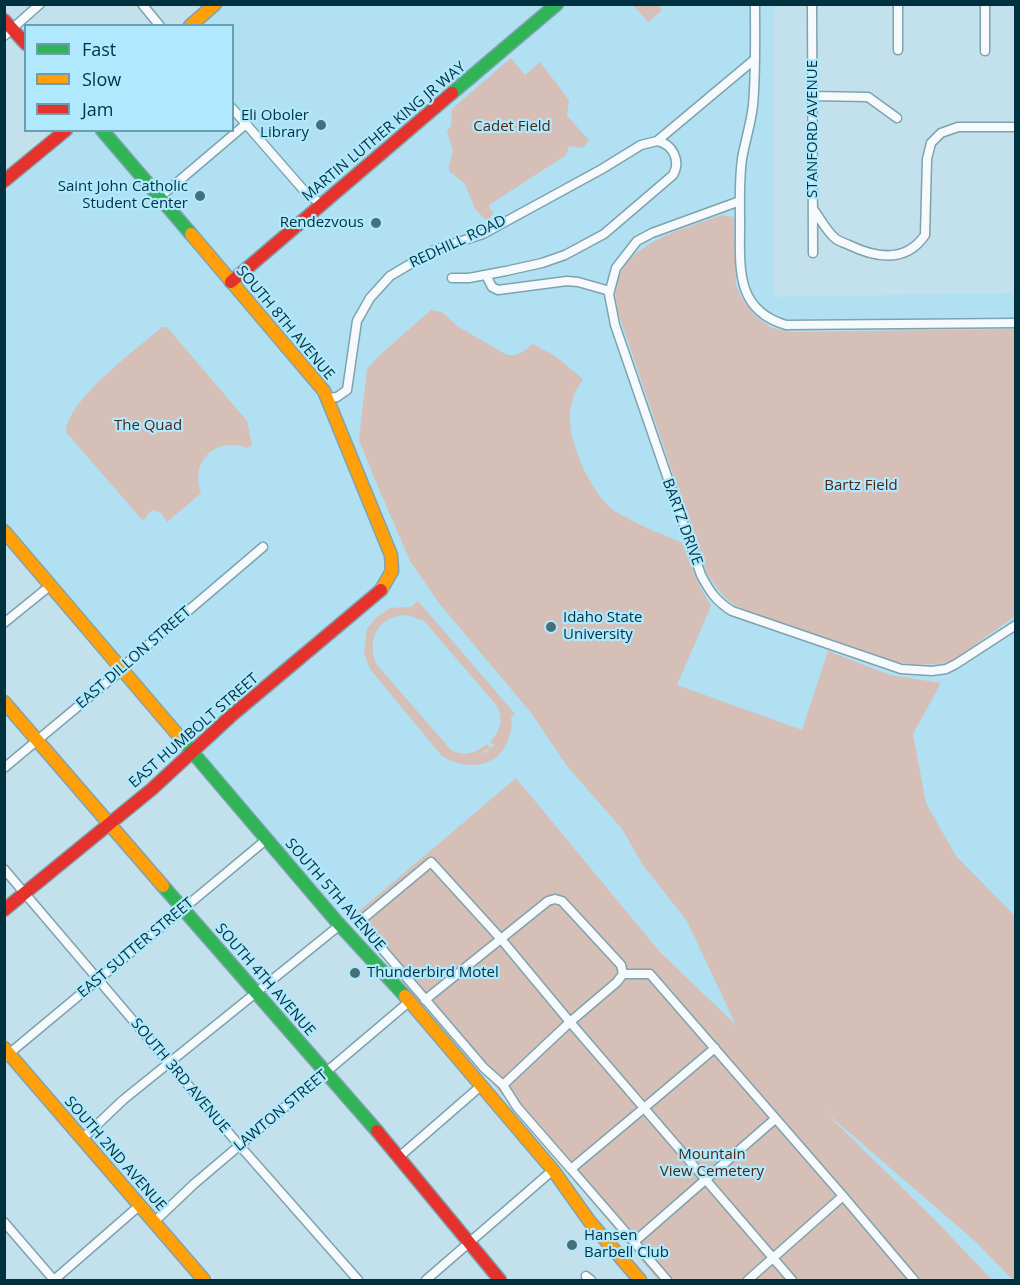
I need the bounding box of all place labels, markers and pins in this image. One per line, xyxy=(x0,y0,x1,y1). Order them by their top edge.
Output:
place label: Eli Oboler Library xyxy=(241,107,309,142)
marker: Eli Oboler Library xyxy=(314,118,328,132)
place label: Saint John Catholic Student Center xyxy=(58,178,188,213)
marker: Saint John Catholic Student Center xyxy=(193,189,207,203)
place label: Rendezvous xyxy=(280,214,364,232)
marker: Rendezvous xyxy=(369,216,383,230)
place label: Idaho State University xyxy=(563,609,642,644)
marker: Idaho State University xyxy=(544,620,558,634)
place label: Thunderbird Motel xyxy=(367,964,499,982)
marker: Thunderbird Motel xyxy=(348,966,362,980)
place label: Hansen Barbell Club xyxy=(584,1227,669,1262)
marker: Hansen Barbell Club xyxy=(565,1238,579,1252)

